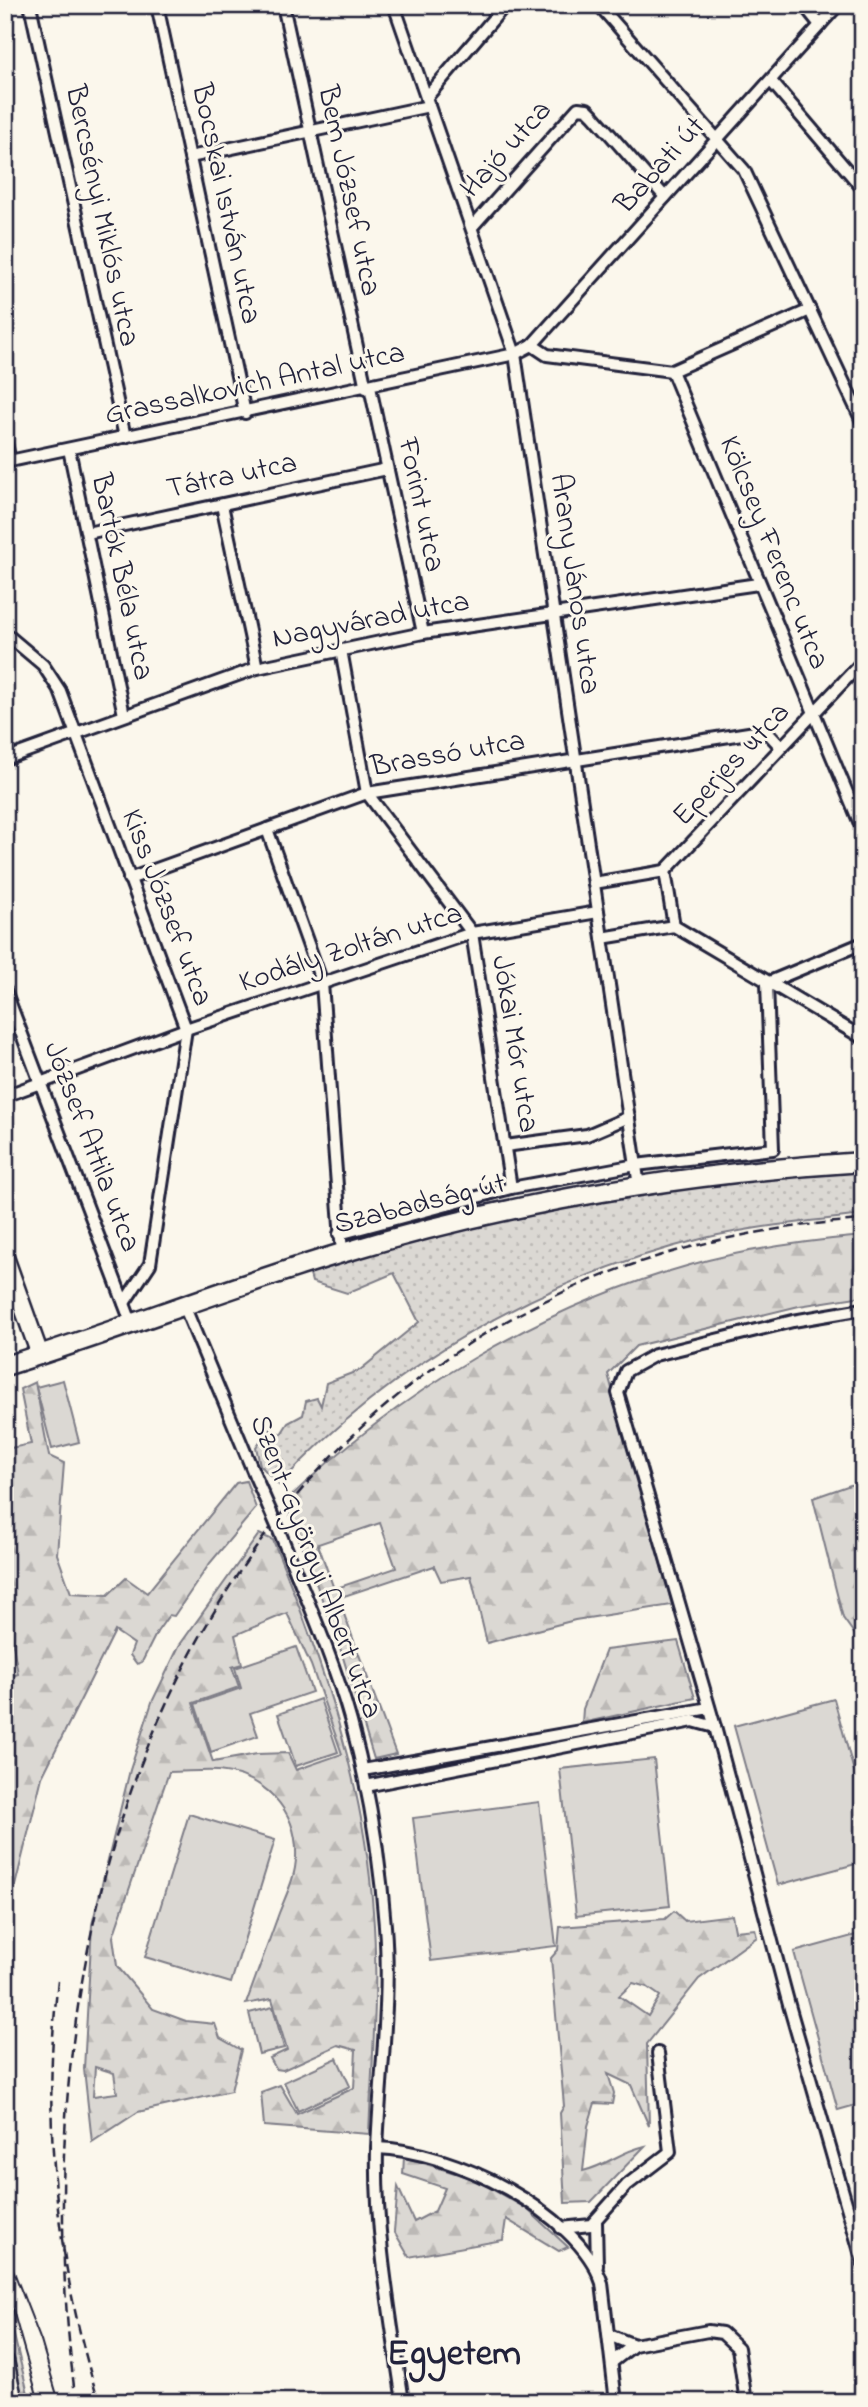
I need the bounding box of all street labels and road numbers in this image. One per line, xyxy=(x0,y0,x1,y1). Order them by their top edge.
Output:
street label: Bocskai István utca xyxy=(178,79,272,328)
street label: Bercsényi Miklós utca xyxy=(52,80,150,351)
street label: Bem József utca xyxy=(304,81,392,300)
street label: Hajó utca xyxy=(451,91,563,209)
street label: Babati út xyxy=(604,107,717,226)
street label: Grassalkovich Antal utca xyxy=(101,332,409,438)
street label: Kölcsey Ferenc utca xyxy=(706,430,840,676)
street label: Forint utca xyxy=(384,433,456,576)
street label: Tátra utca xyxy=(163,442,301,512)
street label: Bartók Béla utca xyxy=(77,469,164,684)
street label: Arany János utca xyxy=(537,471,611,697)
street label: Nagyvárad utca xyxy=(269,580,473,662)
street label: Eperjes utca xyxy=(663,693,801,837)
street label: Brassó utca xyxy=(366,720,529,790)
street label: Kiss József utca xyxy=(108,803,224,1013)
street label: Kodály Zoltán utca xyxy=(234,892,468,1006)
street label: Jókai Mór utca xyxy=(478,952,550,1136)
street label: József Attila utca xyxy=(31,1035,151,1259)
street label: Szabadság út xyxy=(330,1162,510,1248)
street label: Szent-Györgyi Albert utca xyxy=(237,1409,393,1725)

